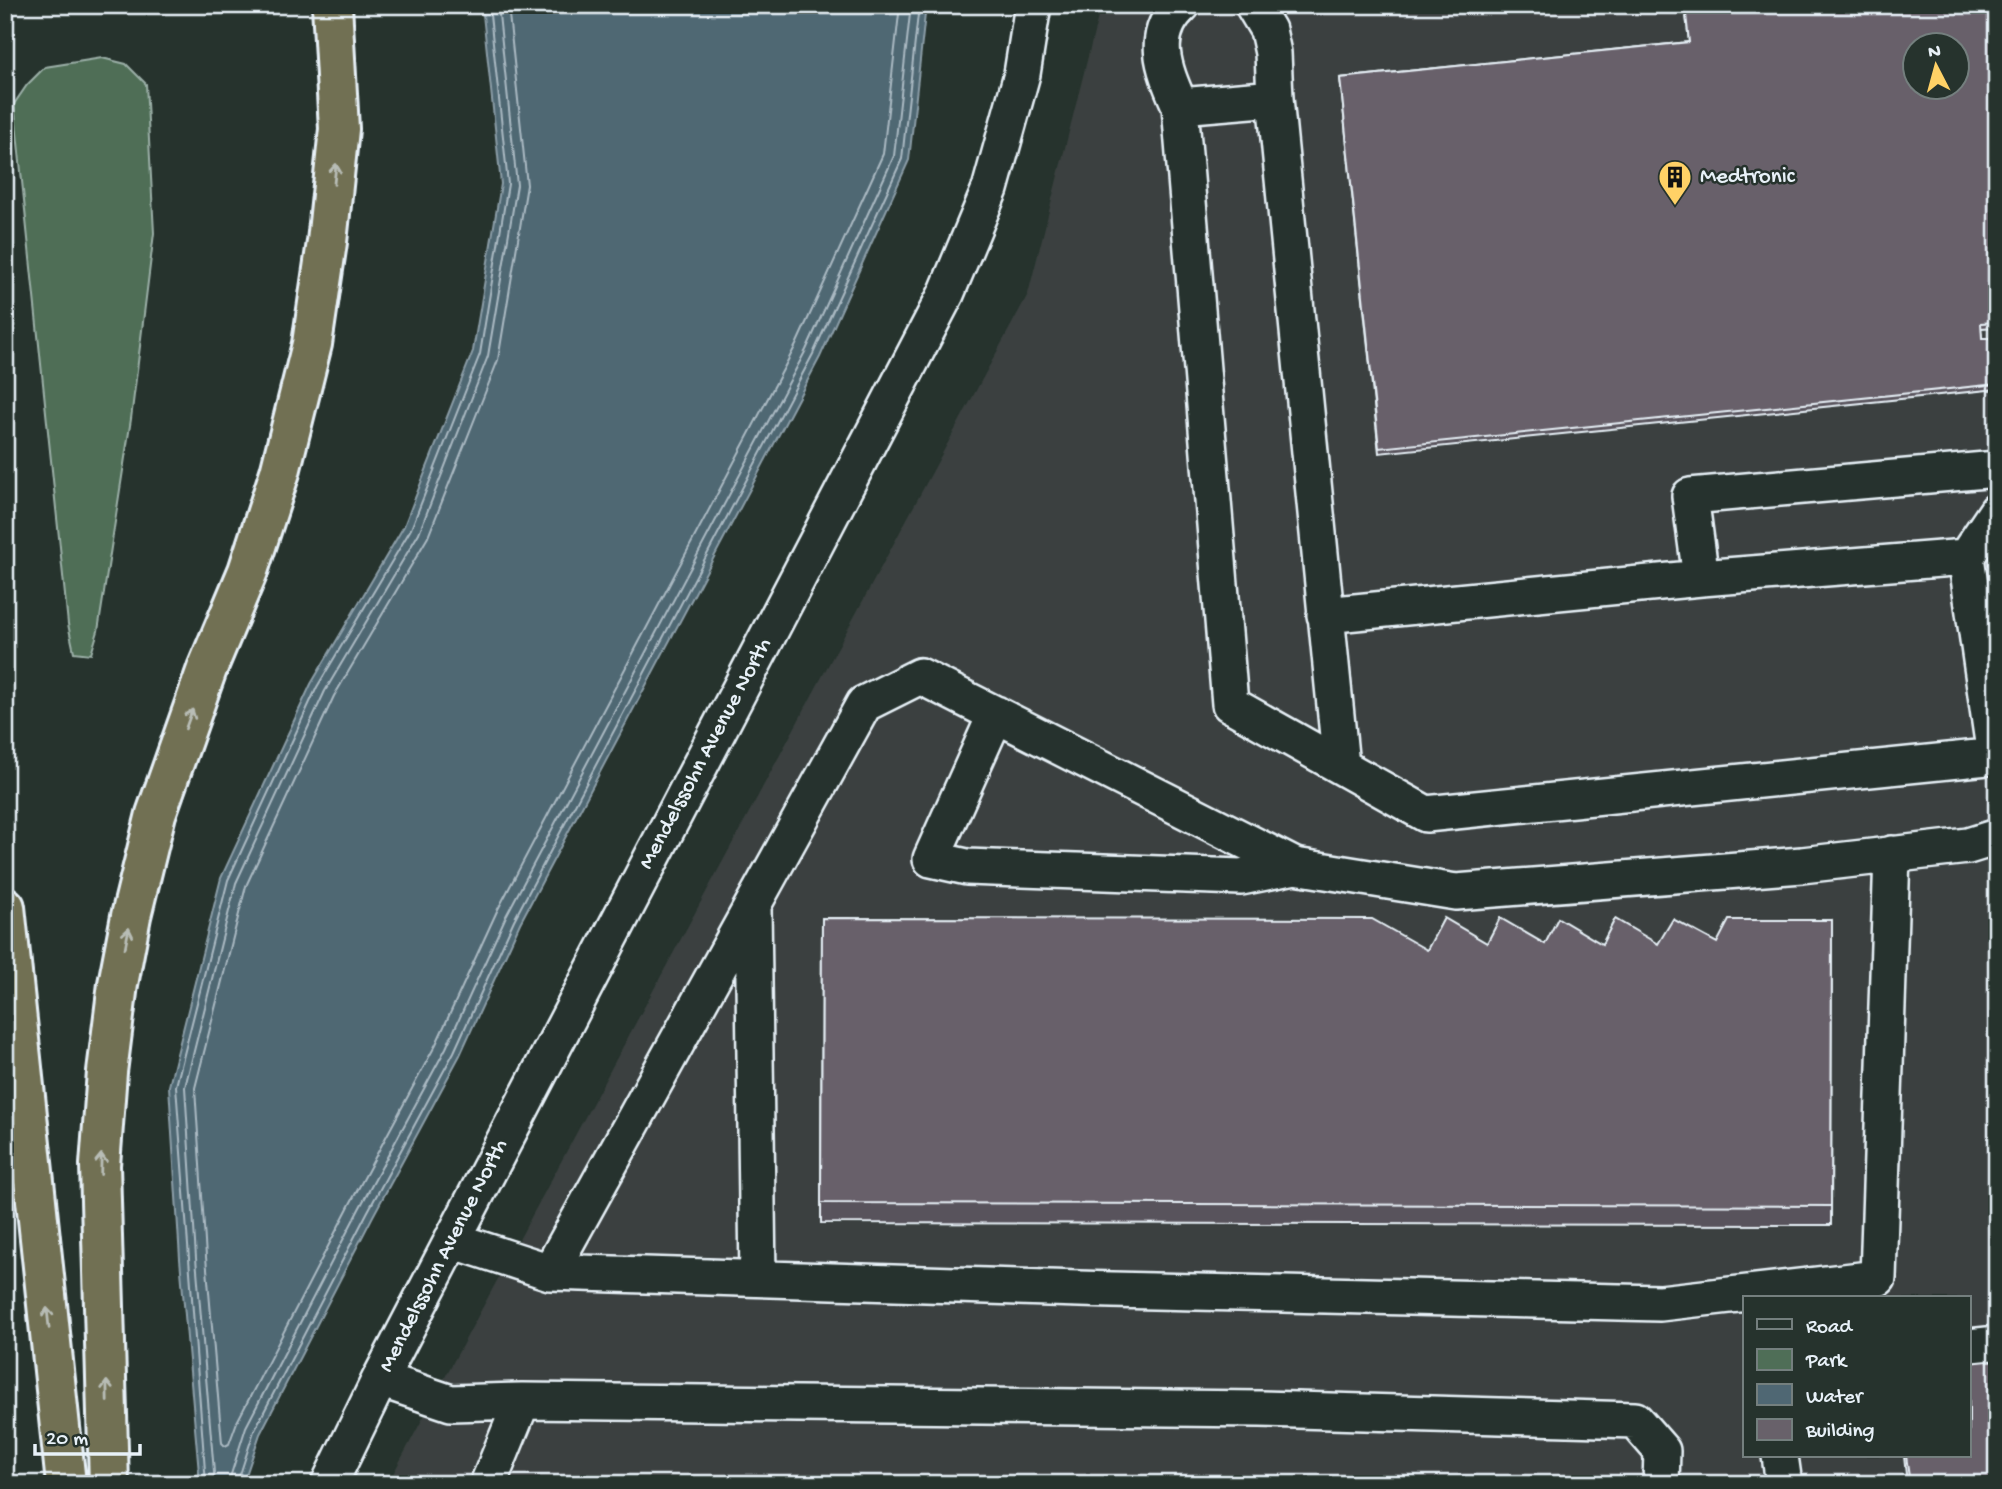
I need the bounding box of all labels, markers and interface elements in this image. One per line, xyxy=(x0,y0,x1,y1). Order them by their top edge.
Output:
north arrow xyxy=(1900,32,1970,102)
text: N xyxy=(1927,40,1942,65)
building icon: Medtronic xyxy=(1656,158,1694,207)
one-way arrow xyxy=(328,163,341,186)
place label: Medtronic xyxy=(1700,164,1796,191)
street label: Mendelssohn Avenue North xyxy=(633,634,779,874)
one-way arrow xyxy=(184,709,196,731)
one-way arrow xyxy=(121,927,134,950)
street label: Mendelssohn Avenue North xyxy=(373,1135,515,1377)
one-way arrow xyxy=(94,1152,108,1175)
legend xyxy=(1743,1296,1970,1458)
one-way arrow xyxy=(42,1308,55,1330)
text: Road xyxy=(1806,1316,1854,1341)
text: Park xyxy=(1805,1350,1849,1375)
one-way arrow xyxy=(101,1380,114,1403)
text: Water xyxy=(1806,1386,1864,1411)
scale bar xyxy=(35,1412,140,1456)
text: Building xyxy=(1805,1420,1875,1445)
text: 20 m xyxy=(46,1428,88,1453)

